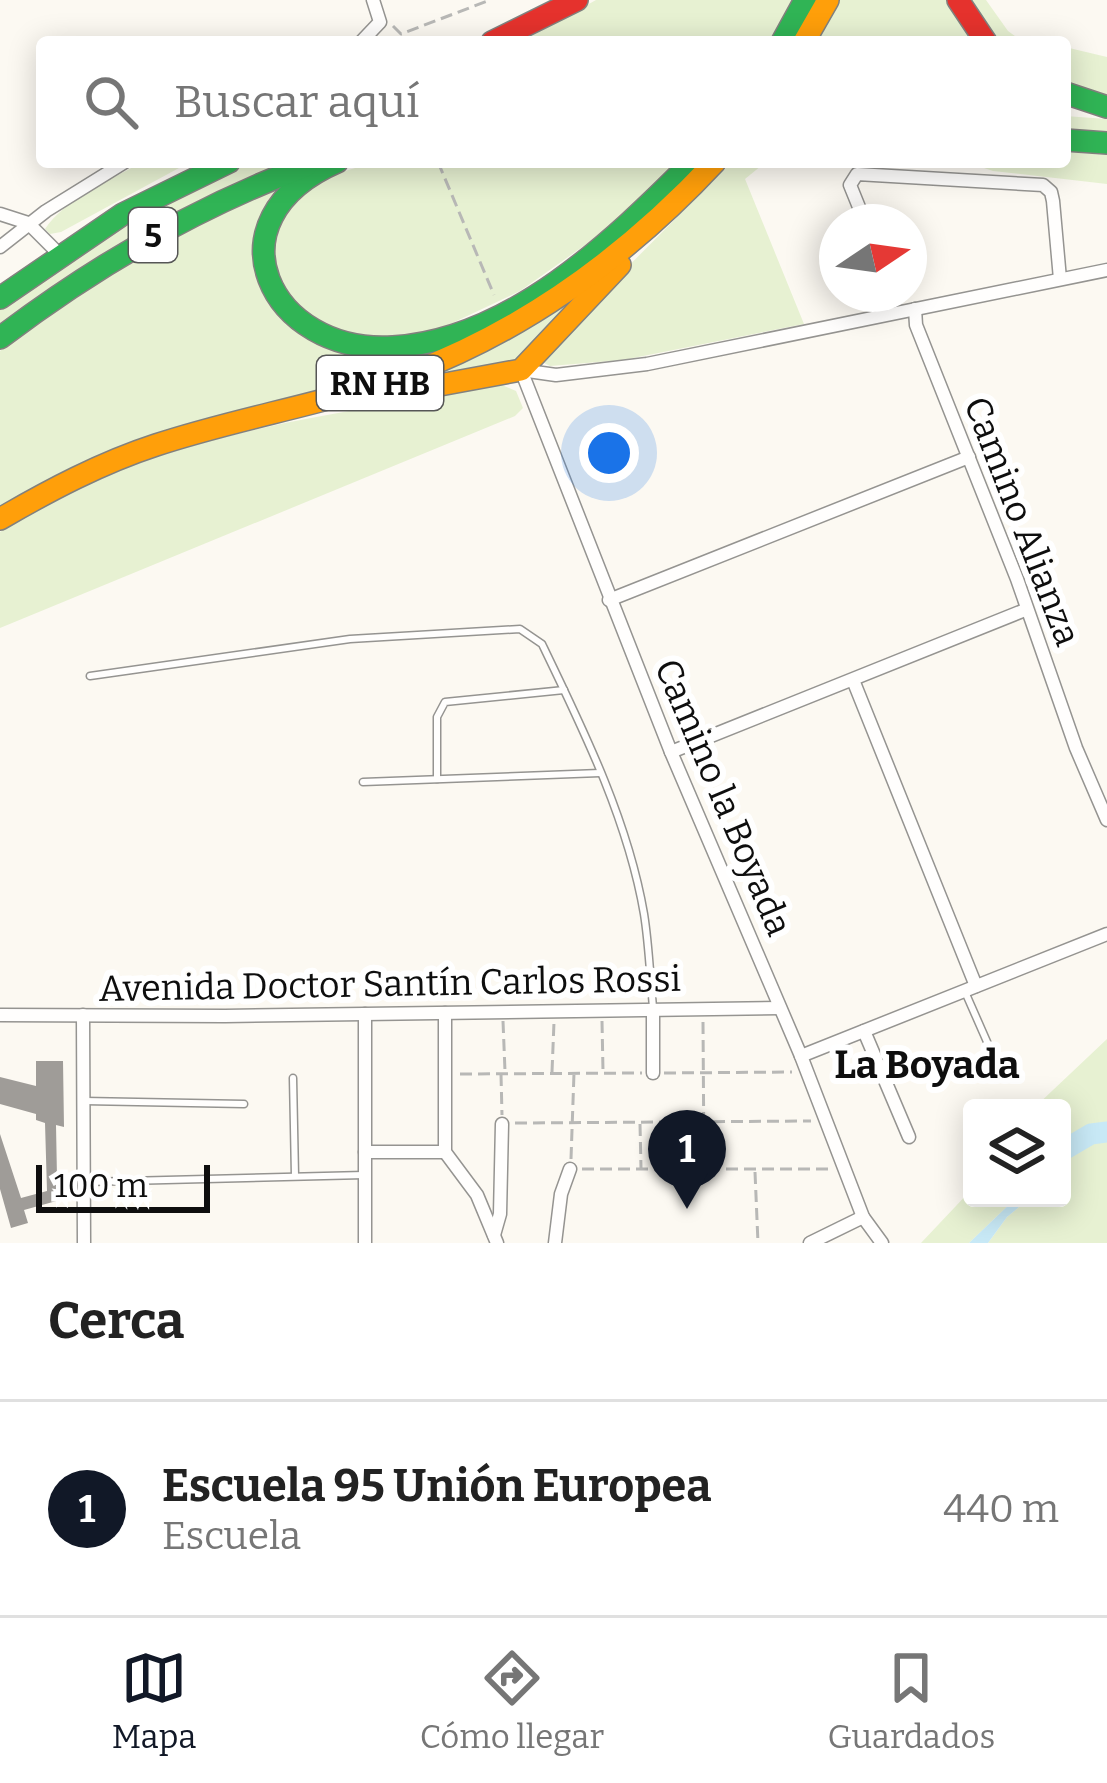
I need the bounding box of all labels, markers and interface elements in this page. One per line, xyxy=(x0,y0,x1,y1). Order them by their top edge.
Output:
search box xyxy=(36,36,1071,168)
icon: search xyxy=(78,69,144,135)
text: Buscar aquí xyxy=(174,75,419,129)
north arrow xyxy=(819,204,927,312)
road number: 5 xyxy=(129,208,177,262)
road number: RN HB xyxy=(317,356,443,410)
street label: Camino Alianza xyxy=(954,391,1090,652)
your location xyxy=(579,423,639,483)
street label: Camino la Boyada xyxy=(645,653,801,943)
street label: Avenida Doctor Santín Carlos Rossi xyxy=(99,957,682,1011)
district label: La Boyada xyxy=(834,1042,1020,1088)
map controls xyxy=(963,1099,1071,1207)
button: layers xyxy=(963,1099,1071,1207)
pin: 1 xyxy=(648,1110,726,1209)
scale bar xyxy=(36,1159,210,1212)
text: 100 m xyxy=(54,1166,148,1206)
text: Cerca xyxy=(48,1290,184,1352)
text: Escuela 95 Unión Europea xyxy=(162,1459,711,1513)
text: 1 xyxy=(79,1486,95,1532)
text: 440 m xyxy=(943,1486,1059,1532)
text: Escuela xyxy=(162,1513,301,1559)
tab: Mapa xyxy=(112,1645,196,1757)
tab: Cómo llegar xyxy=(420,1645,604,1757)
tab: Guardados xyxy=(827,1645,995,1757)

